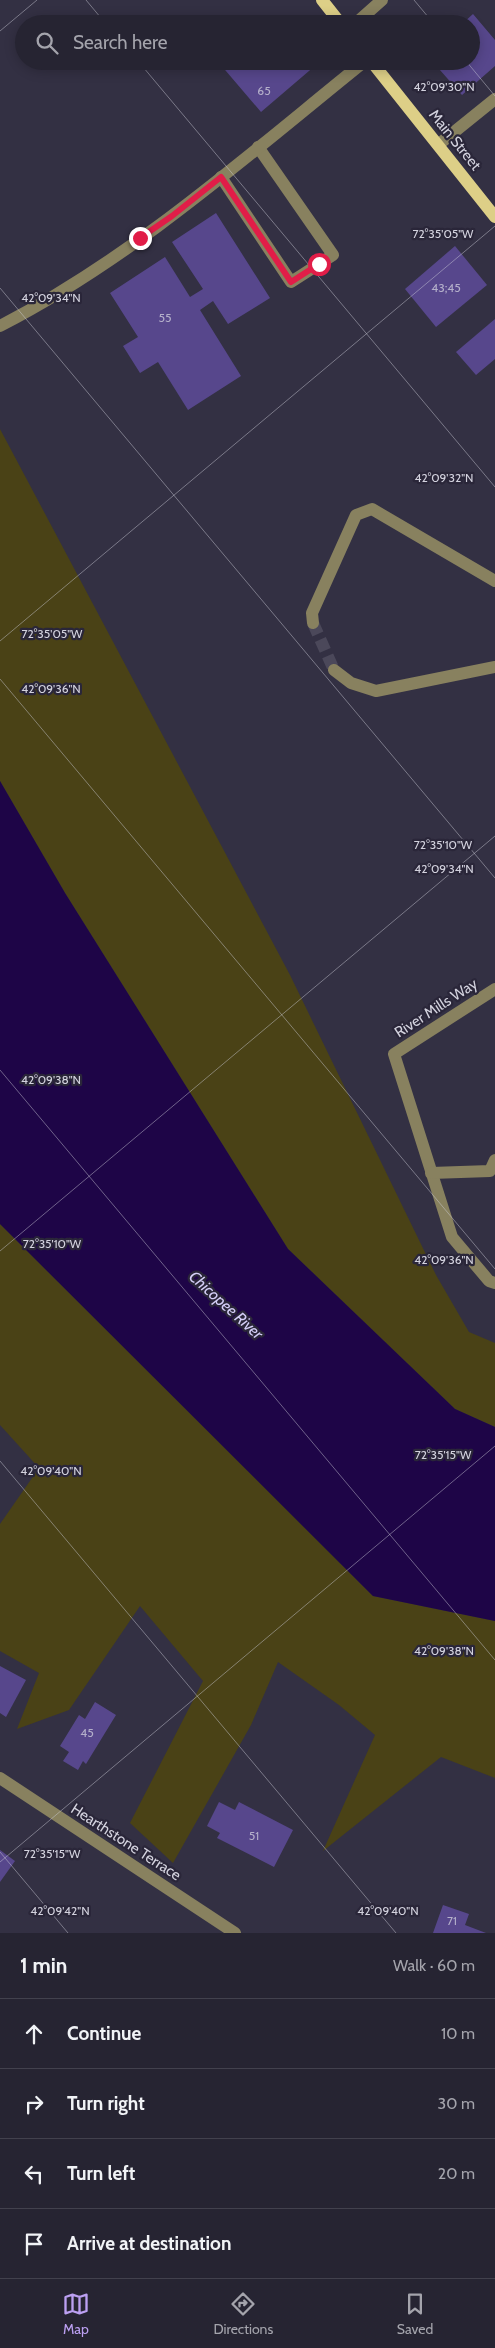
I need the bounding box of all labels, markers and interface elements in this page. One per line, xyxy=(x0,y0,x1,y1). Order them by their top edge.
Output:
search box xyxy=(15,15,480,70)
icon: search xyxy=(33,29,61,57)
text: Search here xyxy=(73,31,167,54)
text: 42°09'30"N xyxy=(413,79,475,94)
house number: 65 xyxy=(257,83,271,98)
street label: Main Street xyxy=(425,106,485,174)
text: 72°35'05"W xyxy=(413,226,474,241)
route end xyxy=(129,227,152,250)
route start xyxy=(308,253,331,276)
house number: 43;45 xyxy=(431,280,461,295)
text: 42°09'34"N xyxy=(21,290,81,305)
house number: 55 xyxy=(159,310,171,325)
text: 42°09'32"N xyxy=(414,470,474,485)
text: 72°35'05"W xyxy=(22,626,83,641)
text: 42°09'36"N xyxy=(21,681,81,696)
text: 72°35'10"W xyxy=(414,837,473,852)
text: 42°09'34"N xyxy=(414,861,474,876)
street label: River Mills Way xyxy=(391,974,481,1041)
text: 42°09'38"N xyxy=(21,1072,81,1087)
text: 72°35'10"W xyxy=(23,1236,82,1251)
text: 42°09'36"N xyxy=(414,1252,474,1267)
water label: Chicopee River xyxy=(185,1267,268,1344)
text: 72°35'15"W xyxy=(415,1447,472,1462)
text: 42°09'40"N xyxy=(20,1463,82,1478)
text: 42°09'38"N xyxy=(414,1643,474,1658)
house number: 45 xyxy=(80,1725,94,1740)
street label: Hearthstone Terrace xyxy=(68,1800,185,1884)
house number: 51 xyxy=(249,1828,259,1843)
text: 72°35'15"W xyxy=(24,1846,81,1861)
text: 42°09'42"N xyxy=(30,1903,90,1918)
text: 42°09'40"N xyxy=(357,1903,419,1918)
house number: 71 xyxy=(447,1913,457,1928)
text: 1 min xyxy=(20,1953,67,1978)
text: Walk · 60 m xyxy=(393,1956,475,1975)
icon: ahead xyxy=(20,2020,48,2048)
text: Continue xyxy=(67,2022,141,2045)
text: 10 m xyxy=(441,2024,475,2043)
icon: right xyxy=(20,2090,48,2118)
text: Turn right xyxy=(67,2092,145,2115)
text: 30 m xyxy=(438,2094,475,2113)
icon: left xyxy=(20,2160,48,2188)
text: Turn left xyxy=(67,2162,135,2185)
text: 20 m xyxy=(438,2164,475,2183)
icon: arrive xyxy=(20,2230,48,2258)
text: Arrive at destination xyxy=(67,2232,231,2255)
tab: Map xyxy=(62,2290,90,2338)
tab: Directions xyxy=(213,2290,273,2338)
tab: Saved xyxy=(397,2290,433,2338)

